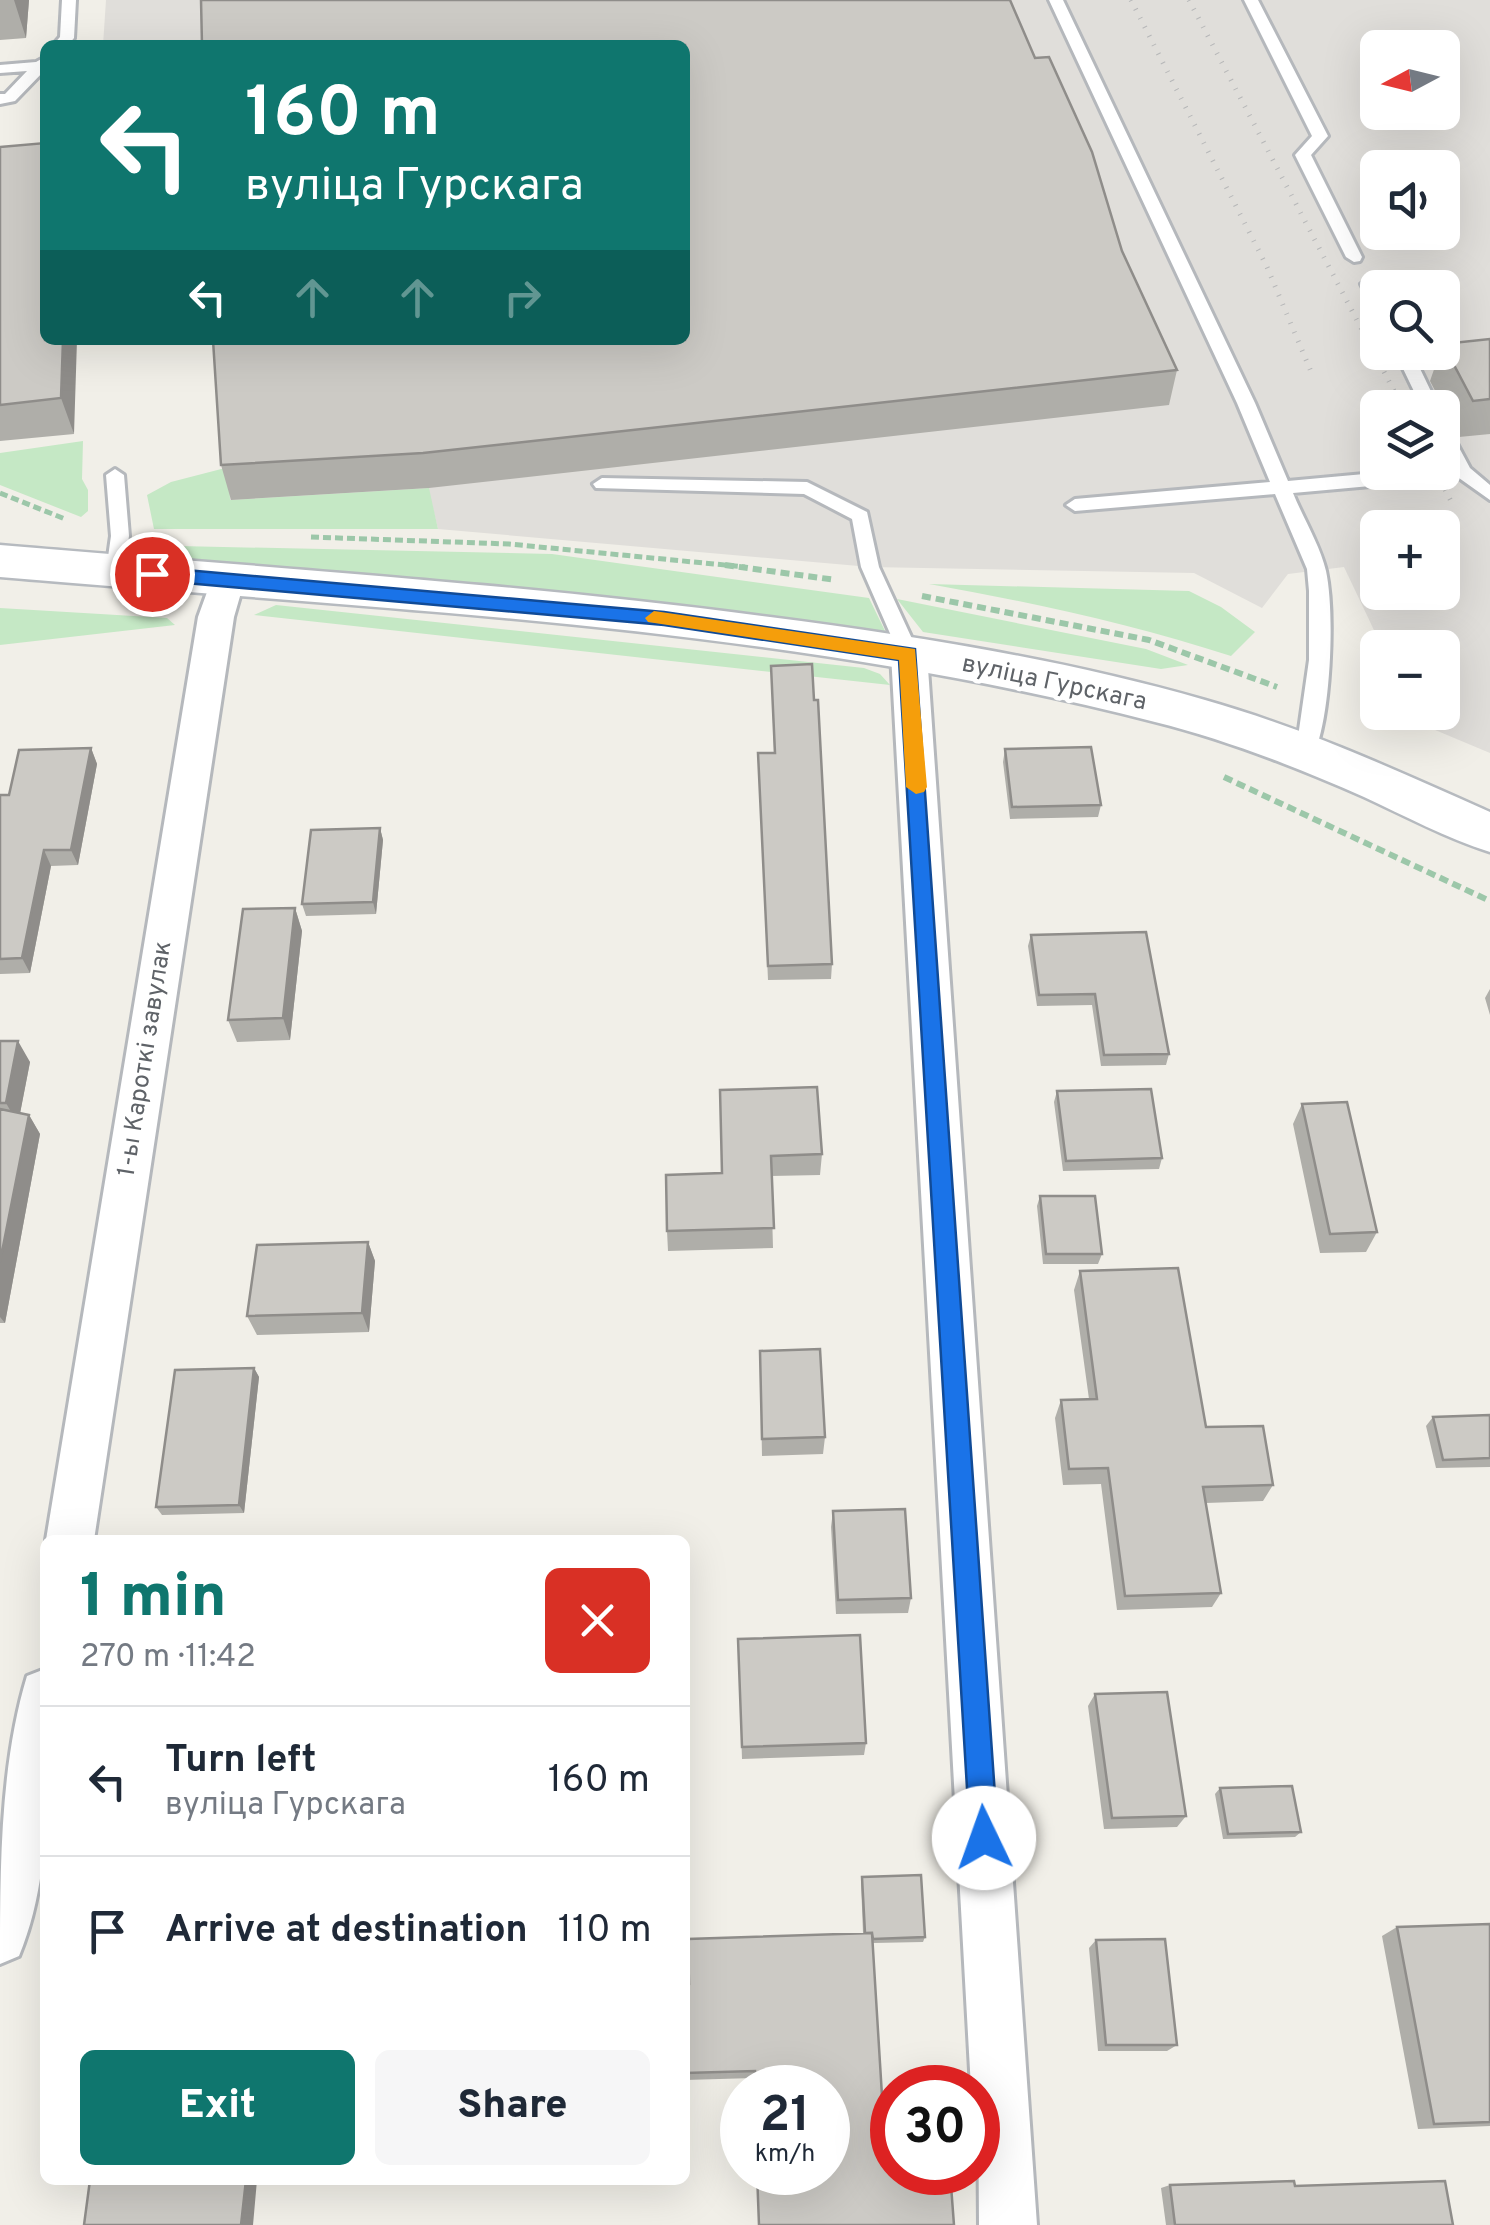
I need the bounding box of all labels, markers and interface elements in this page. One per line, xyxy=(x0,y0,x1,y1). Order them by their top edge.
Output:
north arrow xyxy=(1360,30,1460,130)
map controls xyxy=(1360,30,1460,730)
text: 160 m xyxy=(245,72,441,161)
icon: left xyxy=(80,80,210,210)
button: sound xyxy=(1360,150,1460,250)
text: вуліца Гурскага xyxy=(245,159,584,216)
icon: left xyxy=(180,270,235,325)
icon: ahead xyxy=(285,270,340,325)
icon: ahead xyxy=(390,270,445,325)
icon: right xyxy=(495,270,550,325)
button: search xyxy=(1360,270,1460,370)
button: layers xyxy=(1360,390,1460,490)
button: + xyxy=(1360,510,1460,610)
pin xyxy=(110,532,195,617)
icon: arrive xyxy=(125,547,180,602)
button: − xyxy=(1360,630,1460,730)
street label: вуліца Гурскага xyxy=(959,649,1149,719)
street label: 1-ы Кароткі завулак xyxy=(112,939,180,1179)
text: 1 min xyxy=(80,1562,227,1638)
button: close xyxy=(545,1568,650,1673)
text: 270 m · 11:42 xyxy=(80,1638,256,1678)
text: Turn left xyxy=(165,1737,317,1786)
icon: left xyxy=(80,1754,135,1809)
text: 160 m xyxy=(548,1757,650,1806)
text: вуліца Гурскага xyxy=(165,1786,406,1826)
position arrow xyxy=(932,1786,1036,1890)
icon: arrive xyxy=(80,1904,135,1959)
text: Arrive at destination xyxy=(165,1907,528,1956)
text: 110 m xyxy=(558,1907,652,1956)
button: Exit xyxy=(80,2050,355,2165)
button: Share xyxy=(375,2050,650,2165)
speed limit sign: 30 xyxy=(870,2065,1000,2195)
text: 21 xyxy=(760,2086,810,2149)
text: km/h xyxy=(755,2139,815,2171)

